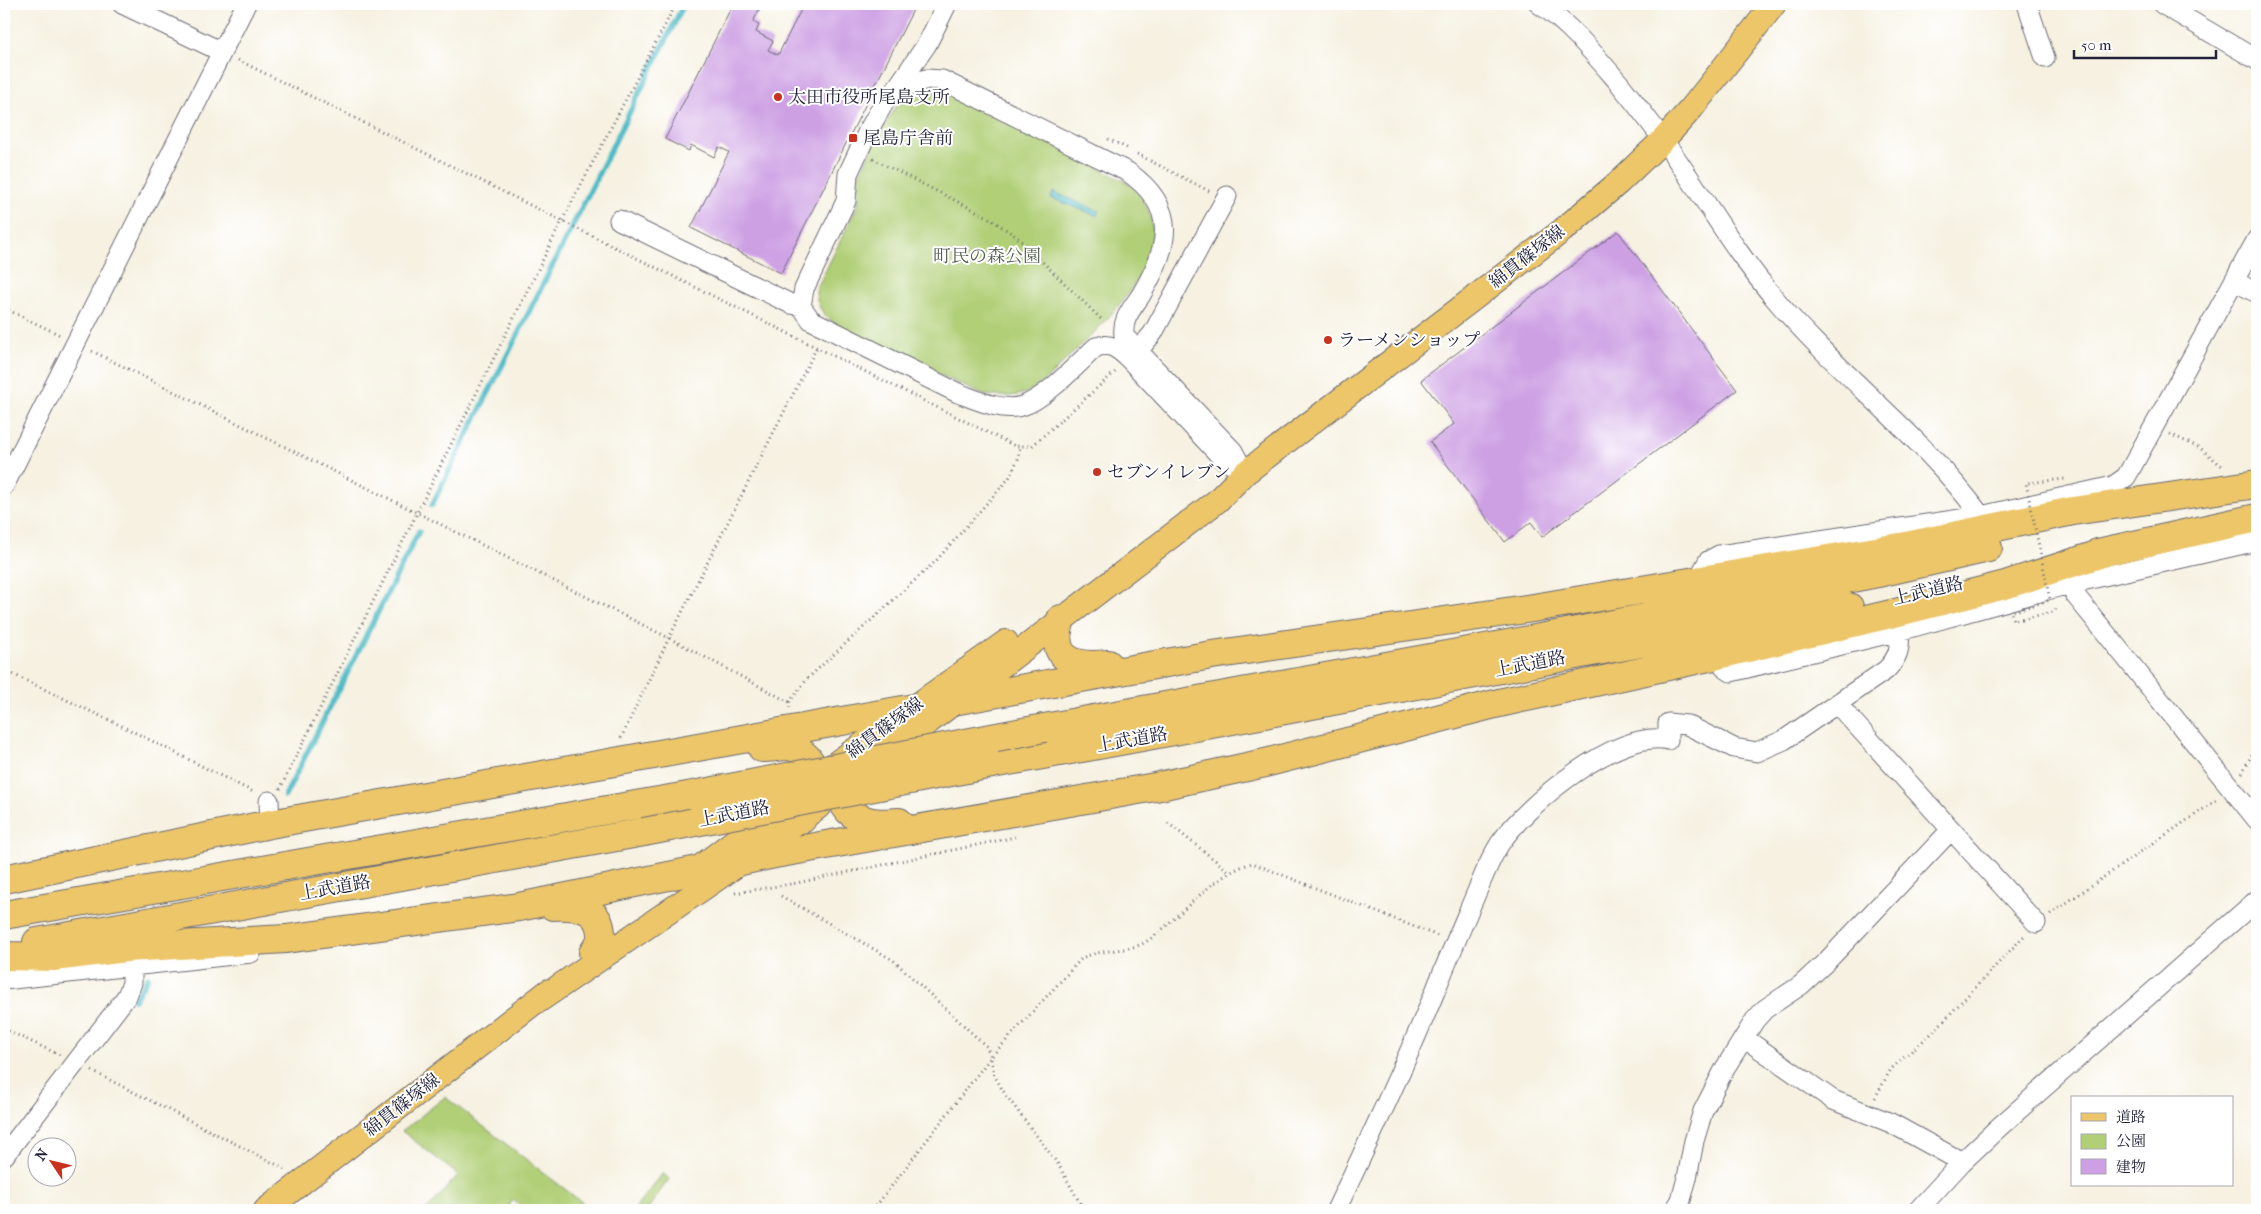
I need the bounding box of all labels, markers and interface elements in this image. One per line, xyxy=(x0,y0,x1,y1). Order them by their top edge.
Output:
scale bar xyxy=(2074,28,2216,60)
text: 50 m xyxy=(2081,36,2112,54)
place label: 太田市役所尾島支所 xyxy=(788,87,950,108)
marker: 太田市役所尾島支所 xyxy=(772,91,784,103)
place label: 尾島庁舎前 xyxy=(863,128,953,149)
marker: 尾島庁舎前 xyxy=(847,132,859,144)
street label: 綿貫篠塚線 xyxy=(1485,221,1569,293)
park label: 町民の森公園 xyxy=(933,246,1041,267)
place label: ラーメンショップ xyxy=(1338,330,1480,351)
marker: ラーメンショップ xyxy=(1322,334,1334,346)
place label: セブンイレブン xyxy=(1107,462,1231,483)
marker: セブンイレブン xyxy=(1091,466,1103,478)
street label: 上武道路 xyxy=(1891,573,1965,609)
street label: 上武道路 xyxy=(1493,647,1567,681)
street label: 綿貫篠塚線 xyxy=(842,693,928,763)
street label: 上武道路 xyxy=(1095,723,1169,757)
street label: 上武道路 xyxy=(697,797,771,831)
street label: 上武道路 xyxy=(298,871,372,905)
street label: 綿貫篠塚線 xyxy=(360,1069,444,1141)
legend xyxy=(2071,1096,2234,1186)
text: 道路 xyxy=(2116,1108,2146,1126)
text: 公園 xyxy=(2116,1132,2146,1150)
north arrow xyxy=(28,1136,78,1186)
text: N xyxy=(32,1145,52,1164)
text: 建物 xyxy=(2116,1158,2146,1176)

